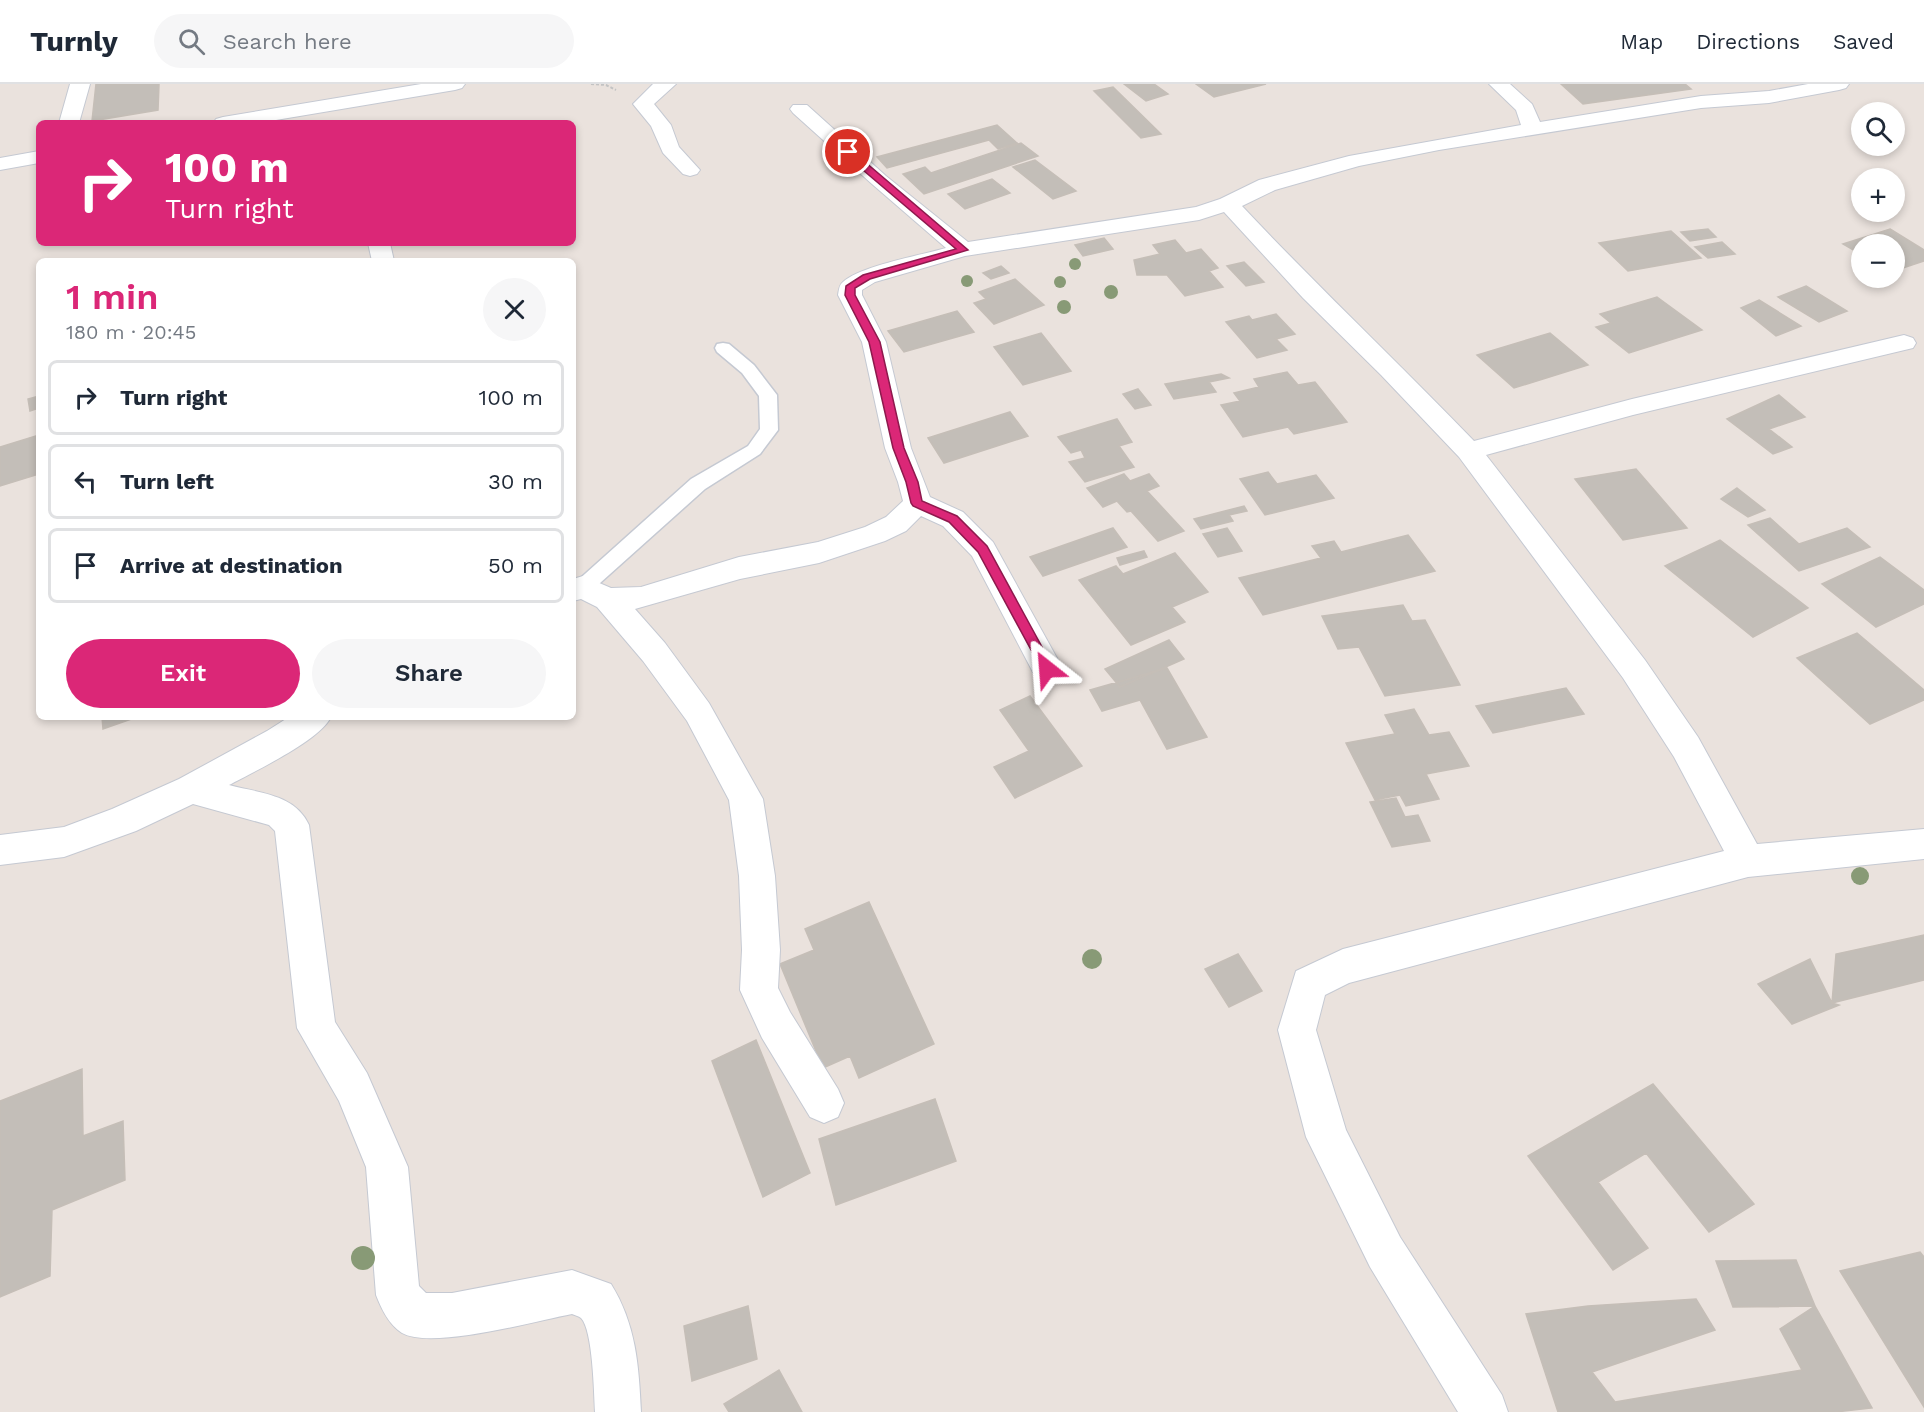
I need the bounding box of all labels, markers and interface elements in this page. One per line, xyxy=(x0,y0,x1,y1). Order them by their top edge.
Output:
search box xyxy=(154,14,574,68)
text: Turnly xyxy=(30,25,118,58)
icon: search xyxy=(175,25,208,58)
text: Search here xyxy=(223,29,352,54)
text: Map xyxy=(1620,29,1663,54)
text: Directions xyxy=(1696,29,1800,54)
text: Saved xyxy=(1833,29,1894,54)
map controls xyxy=(1851,102,1905,288)
button: search xyxy=(1851,102,1905,156)
pin xyxy=(822,126,873,177)
icon: arrive xyxy=(831,135,864,168)
text: 100 m xyxy=(165,143,289,192)
icon: right xyxy=(66,144,144,222)
button: + xyxy=(1851,168,1905,222)
text: Turn right xyxy=(165,193,294,225)
button: − xyxy=(1851,234,1905,288)
text: 1 min xyxy=(66,276,158,318)
button: close xyxy=(483,278,546,341)
text: 180 m · 20:45 xyxy=(66,320,196,344)
icon: right xyxy=(69,381,102,414)
text: Turn right xyxy=(120,385,227,410)
text: 100 m xyxy=(479,385,543,410)
icon: left xyxy=(69,465,102,498)
text: Turn left xyxy=(120,469,214,494)
text: 30 m xyxy=(488,469,543,494)
icon: arrive xyxy=(69,549,102,582)
text: Arrive at destination xyxy=(120,553,343,578)
text: 50 m xyxy=(488,553,543,578)
position arrow xyxy=(1015,637,1079,701)
button: Exit xyxy=(66,639,300,708)
button: Share xyxy=(312,639,546,708)

